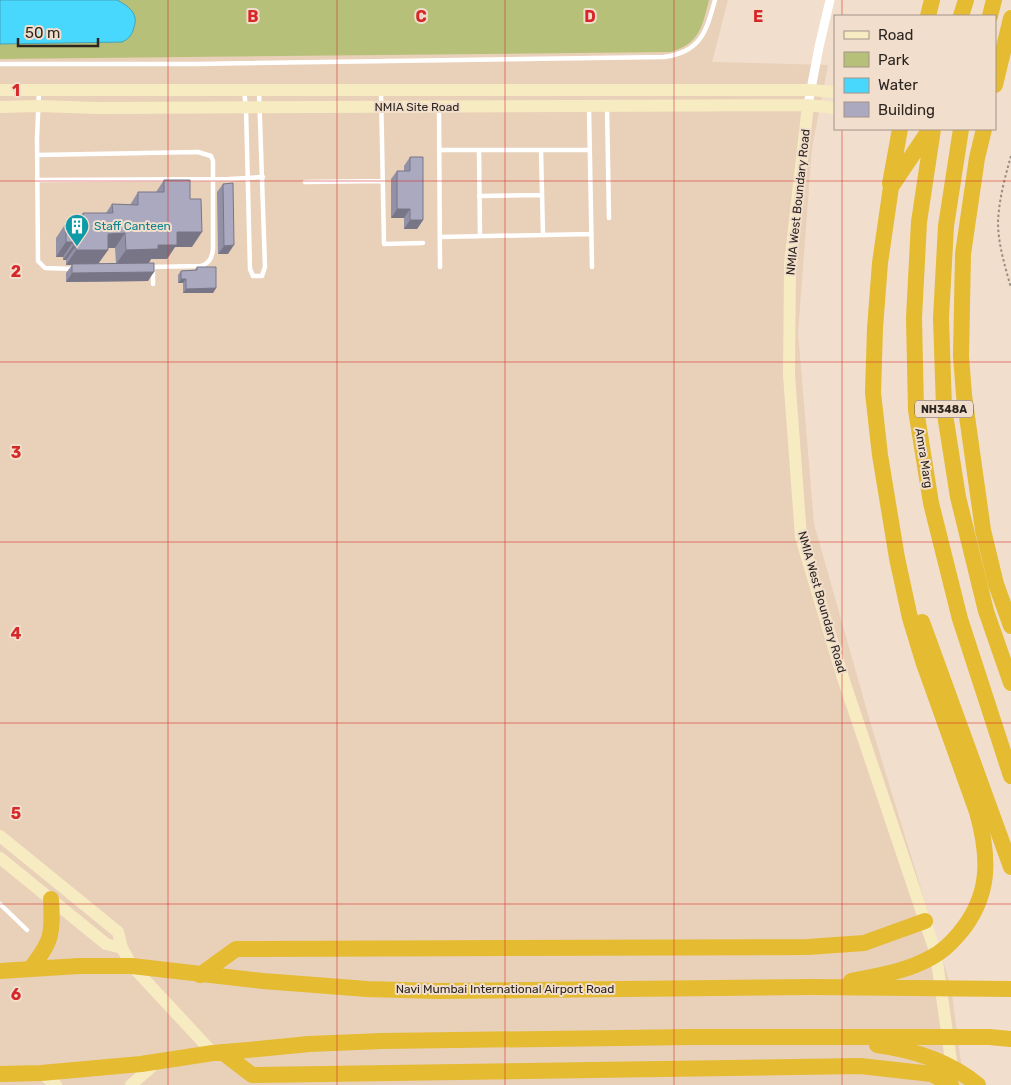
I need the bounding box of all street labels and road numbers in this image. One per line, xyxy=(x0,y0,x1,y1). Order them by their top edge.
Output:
street label: NMIA Site Road xyxy=(375,100,459,114)
street label: NMIA West Boundary Road xyxy=(783,128,813,276)
road number: NH348A xyxy=(915,400,973,418)
street label: Amra Marg xyxy=(912,427,936,489)
street label: NMIA West Boundary Road xyxy=(795,529,849,675)
street label: Navi Mumbai International Airport Road xyxy=(396,982,614,996)

